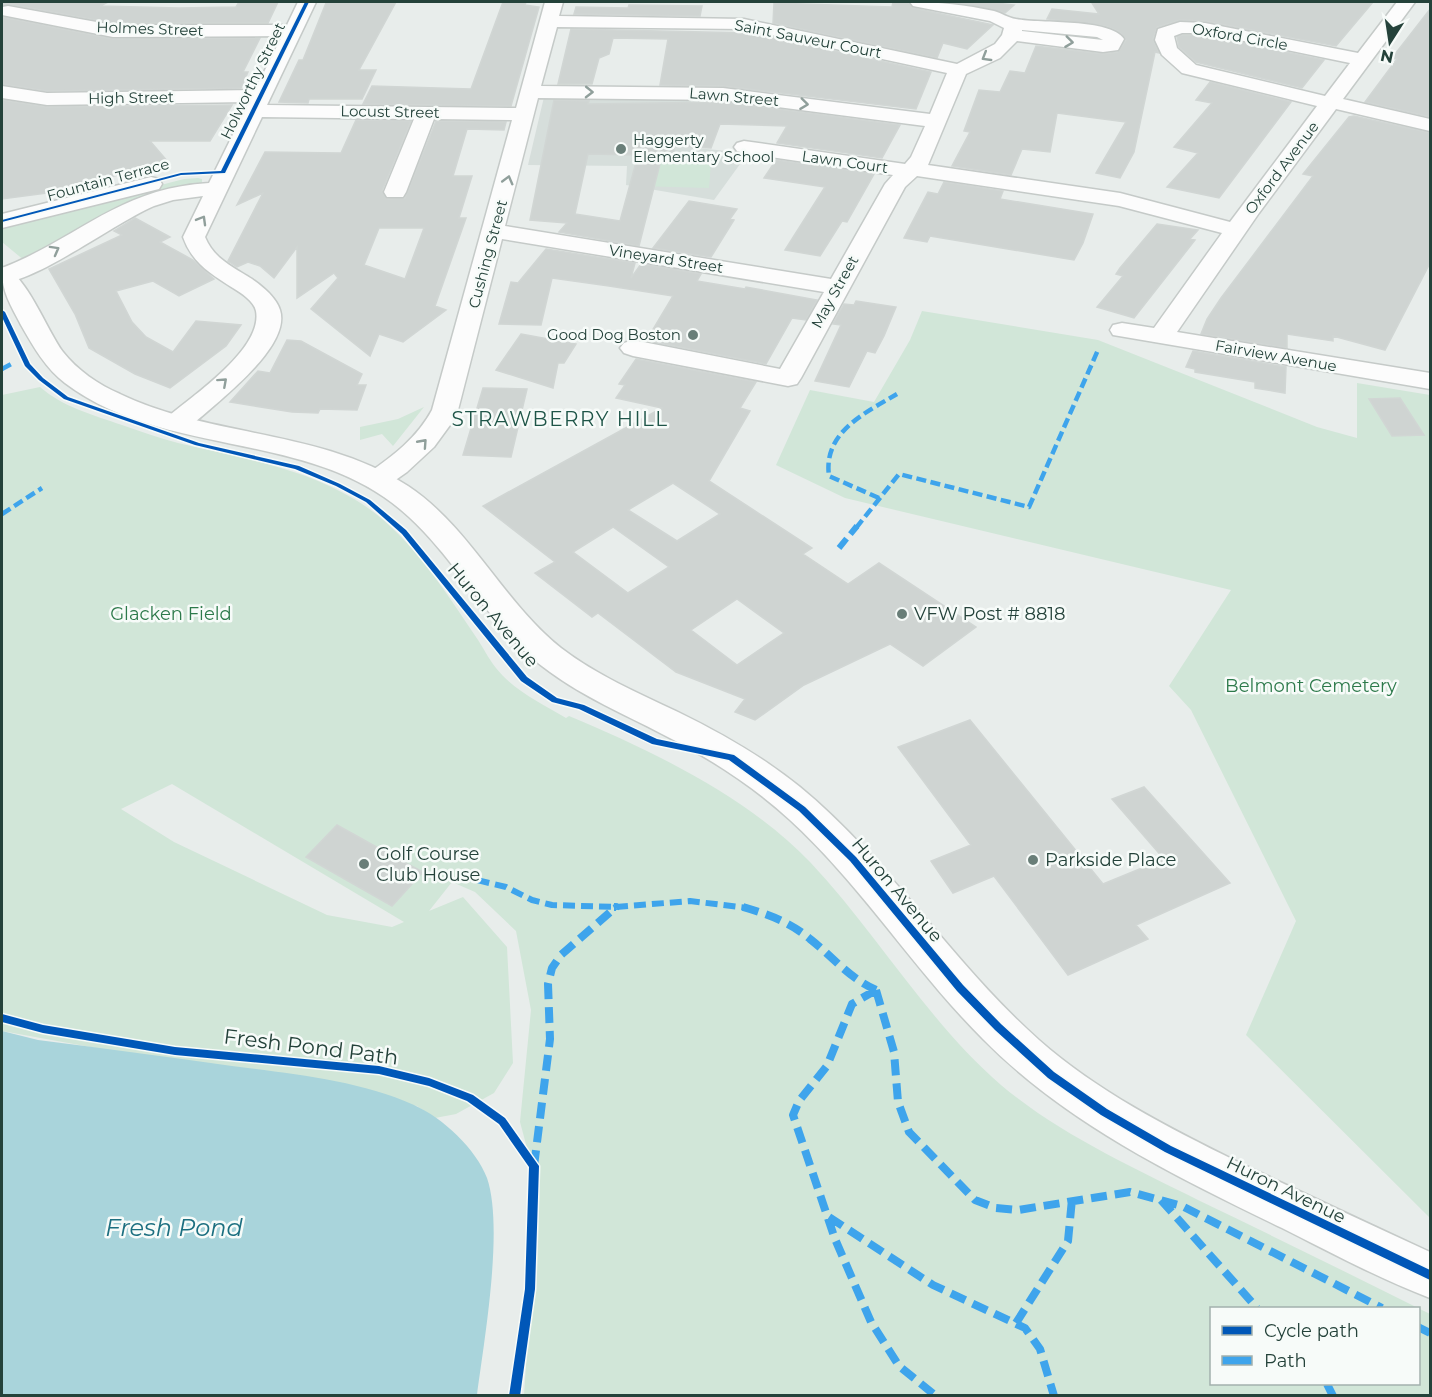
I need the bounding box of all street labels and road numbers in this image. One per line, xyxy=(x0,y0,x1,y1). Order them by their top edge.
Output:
street label: Saint Sauveur Court xyxy=(733,15,883,62)
street label: Holmes Street xyxy=(96,17,204,40)
street label: Holworthy Street xyxy=(216,19,289,142)
street label: Oxford Circle xyxy=(1191,19,1289,54)
street label: Lawn Street xyxy=(688,83,780,110)
street label: High Street xyxy=(88,87,174,108)
street label: Locust Street xyxy=(340,101,440,122)
street label: Oxford Avenue xyxy=(1241,118,1323,218)
street label: Lawn Court xyxy=(801,146,889,177)
street label: Fountain Terrace xyxy=(45,154,171,205)
street label: Cushing Street xyxy=(464,197,511,310)
street label: Vineyard Street xyxy=(608,240,725,277)
street label: May Street xyxy=(807,252,862,331)
street label: Fairview Avenue xyxy=(1214,335,1338,376)
street label: Huron Avenue xyxy=(443,558,543,672)
street label: Huron Avenue xyxy=(847,833,947,947)
street label: Fresh Pond Path xyxy=(222,1023,400,1070)
street label: Huron Avenue xyxy=(1223,1152,1349,1228)

